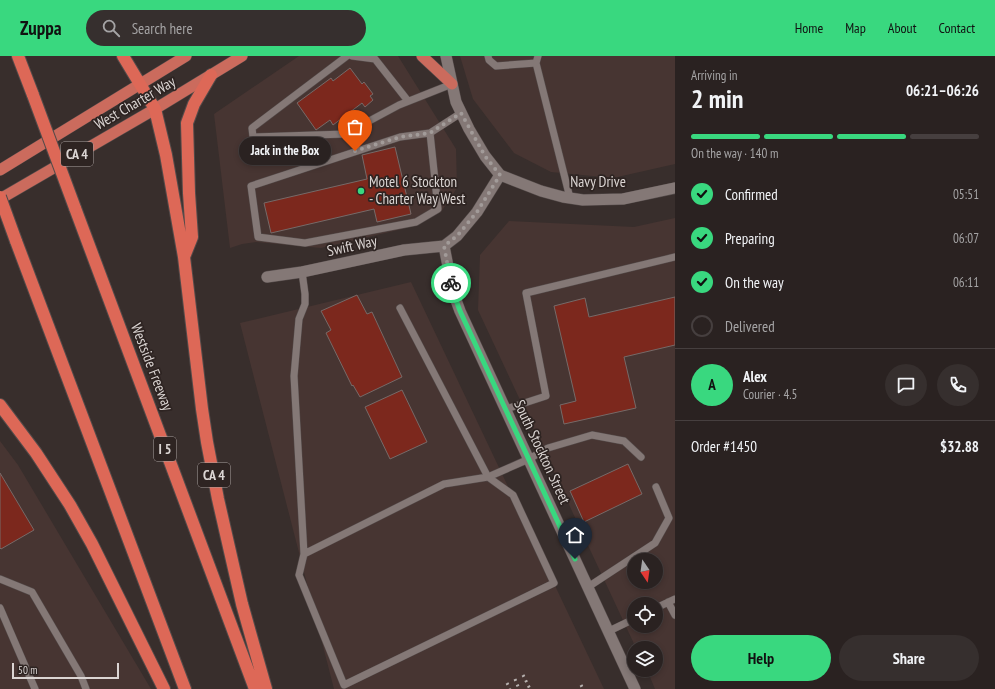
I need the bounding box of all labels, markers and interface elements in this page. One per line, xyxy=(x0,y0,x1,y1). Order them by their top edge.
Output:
search box xyxy=(86,10,366,46)
text: Zuppa xyxy=(20,16,62,40)
icon: search xyxy=(100,17,122,39)
text: Search here xyxy=(132,19,193,38)
text: Home xyxy=(795,19,823,37)
text: Map xyxy=(845,19,866,37)
text: About xyxy=(888,19,917,37)
text: Contact xyxy=(939,19,975,37)
text: Arriving in xyxy=(691,67,738,84)
street label: West Charter Way xyxy=(91,72,179,133)
text: 06:21–06:26 xyxy=(906,81,979,100)
text: 2 min xyxy=(691,82,744,115)
pin xyxy=(338,110,372,151)
icon: bag xyxy=(344,116,366,138)
callout: Jack in the Box xyxy=(239,137,331,165)
road number: CA 4 xyxy=(61,142,93,166)
text: Jack in the Box xyxy=(251,142,319,159)
text: On the way · 140 m xyxy=(691,145,778,162)
place label: Motel 6 Stockton - Charter Way West xyxy=(369,172,465,208)
street label: Navy Drive xyxy=(570,172,626,191)
icon: check xyxy=(691,183,713,205)
text: Confirmed xyxy=(725,185,778,204)
marker: Motel 6 Stockton - Charter Way West xyxy=(356,186,366,196)
text: 05:51 xyxy=(953,186,979,203)
icon: check xyxy=(691,227,713,249)
text: Preparing xyxy=(725,229,775,248)
text: 06:07 xyxy=(953,230,979,247)
street label: Swift Way xyxy=(325,231,379,260)
courier xyxy=(431,263,471,303)
icon: check xyxy=(691,271,713,293)
icon: bike xyxy=(440,272,462,294)
text: On the way xyxy=(725,273,784,292)
text: 06:11 xyxy=(953,274,979,291)
text: Delivered xyxy=(725,317,775,336)
street label: Westside Freeway xyxy=(127,320,178,414)
button: chat xyxy=(885,364,927,406)
button: phone xyxy=(937,364,979,406)
text: Alex xyxy=(743,367,767,386)
text: A xyxy=(708,375,716,394)
text: Courier · 4.5 xyxy=(743,386,797,403)
street label: South Stockton Street xyxy=(510,397,575,507)
road number: I 5 xyxy=(154,437,176,461)
text: Order #1450 xyxy=(691,437,757,456)
text: $32.88 xyxy=(940,437,979,456)
road number: CA 4 xyxy=(198,463,230,487)
pin xyxy=(558,518,592,559)
icon: home xyxy=(564,524,586,546)
north arrow xyxy=(627,553,663,589)
map controls xyxy=(627,553,663,677)
button: locate xyxy=(627,597,663,633)
button: Help xyxy=(691,635,831,681)
button: Share xyxy=(839,635,979,681)
button: layers xyxy=(627,641,663,677)
scale bar xyxy=(12,661,119,680)
text: 50 m xyxy=(18,663,37,677)

